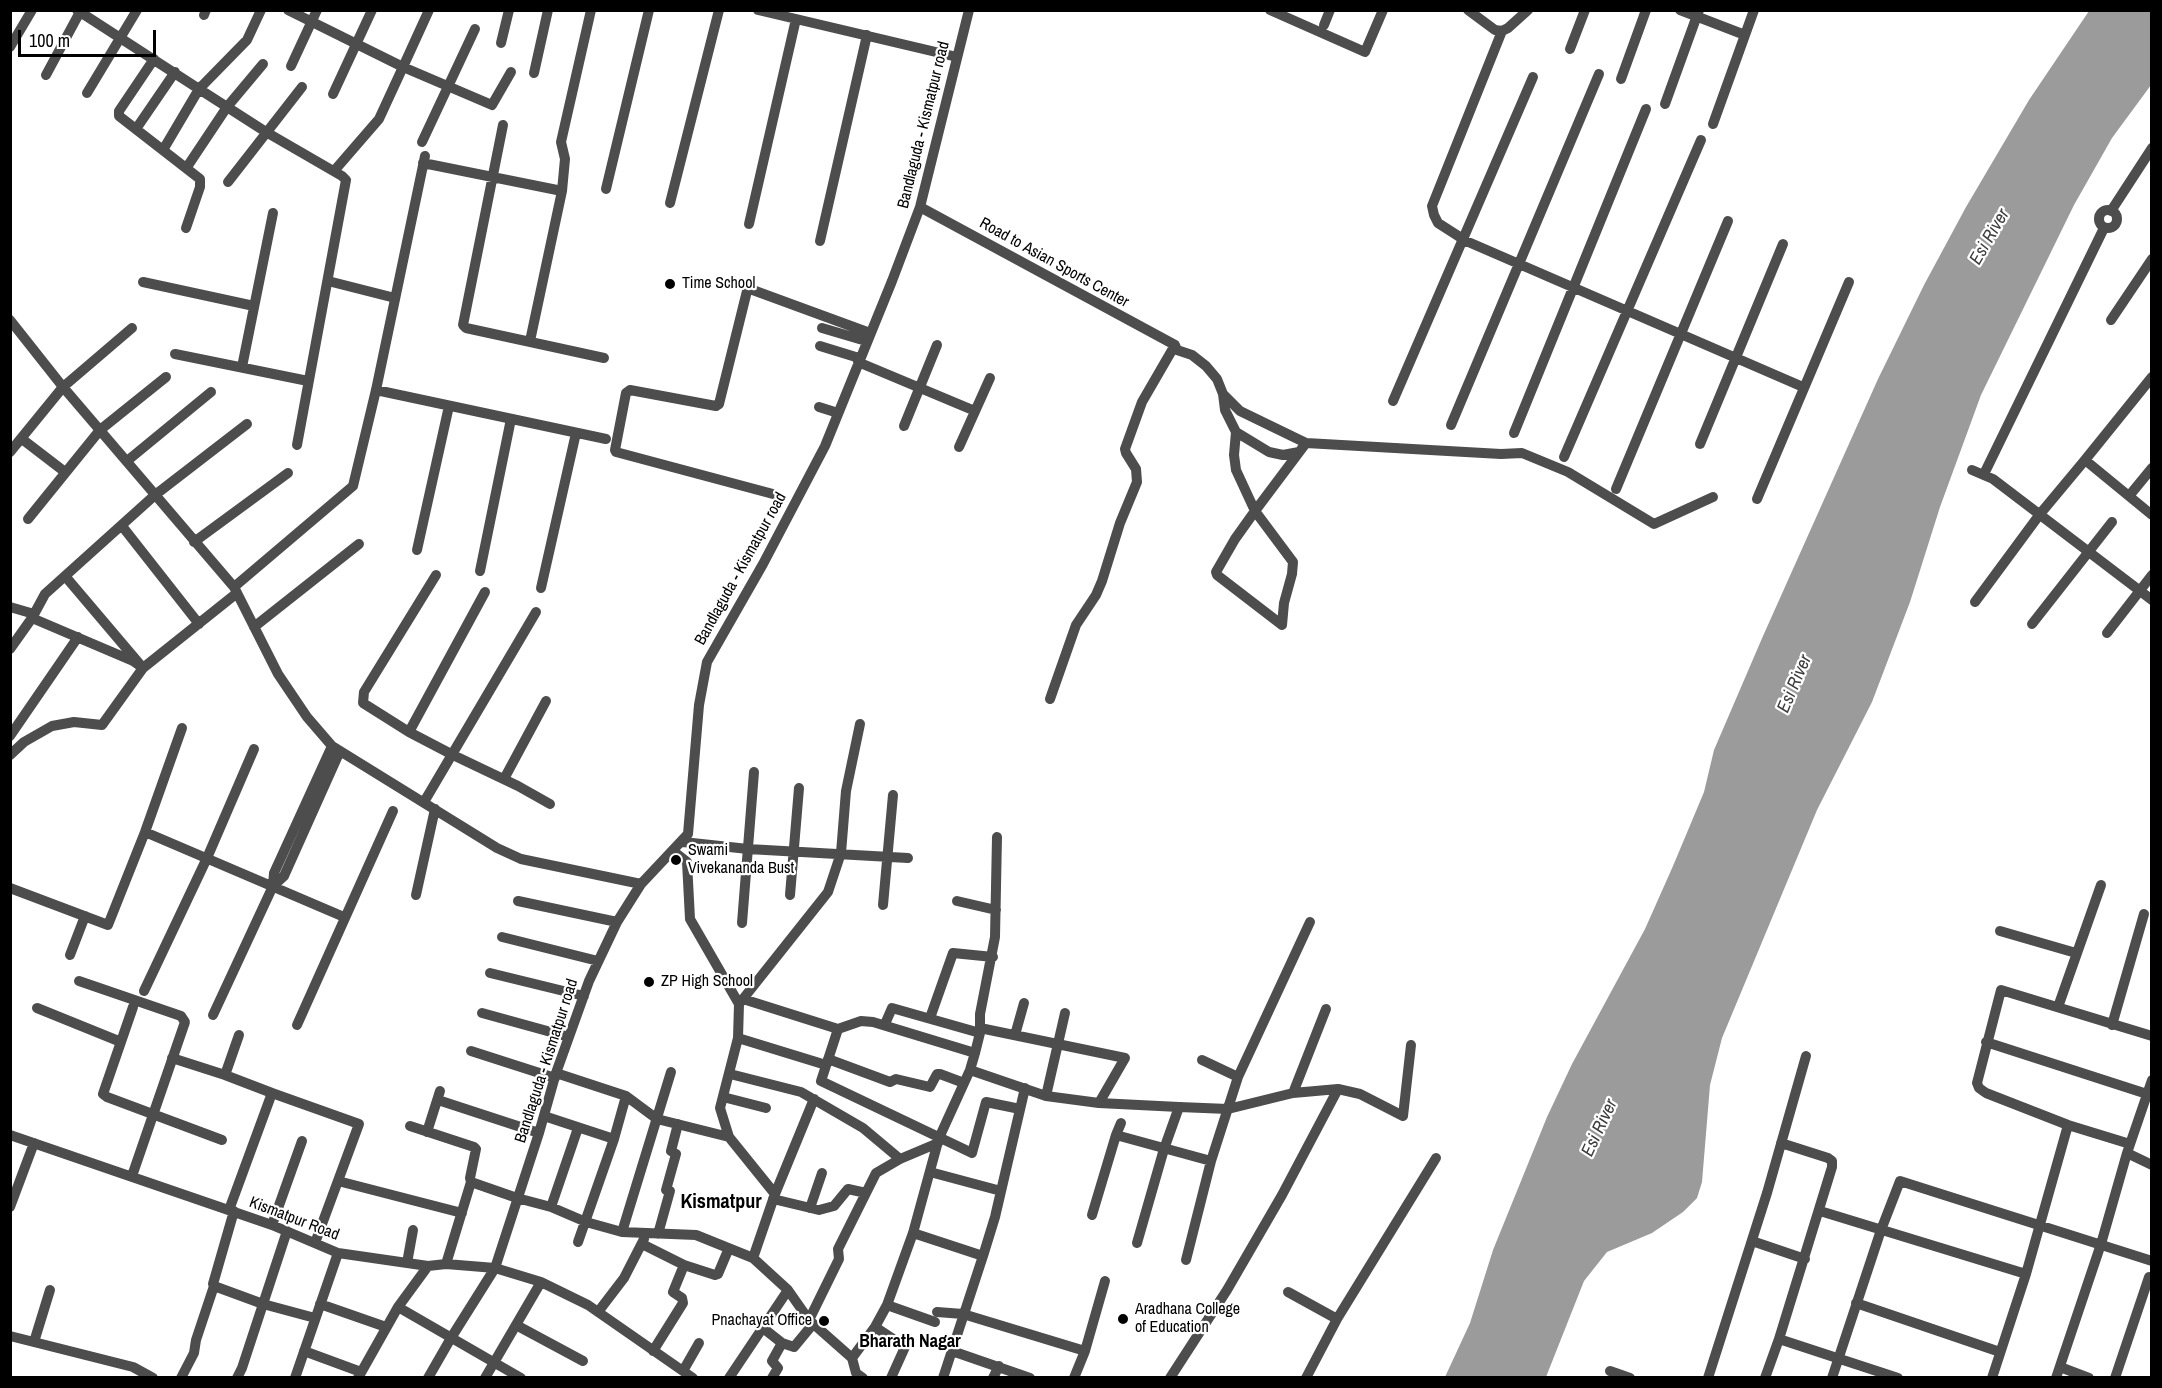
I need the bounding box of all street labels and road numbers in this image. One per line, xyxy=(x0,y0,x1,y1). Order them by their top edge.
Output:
street label: Bandlaguda - Kismatpur road xyxy=(894,40,954,210)
street label: Road to Asian Sports Center xyxy=(976,214,1132,312)
street label: Bandlaguda - Kismatpur road xyxy=(691,489,791,649)
street label: Bandlaguda - Kismatpur road xyxy=(511,977,583,1145)
street label: Kismatpur Road xyxy=(246,1193,342,1245)

